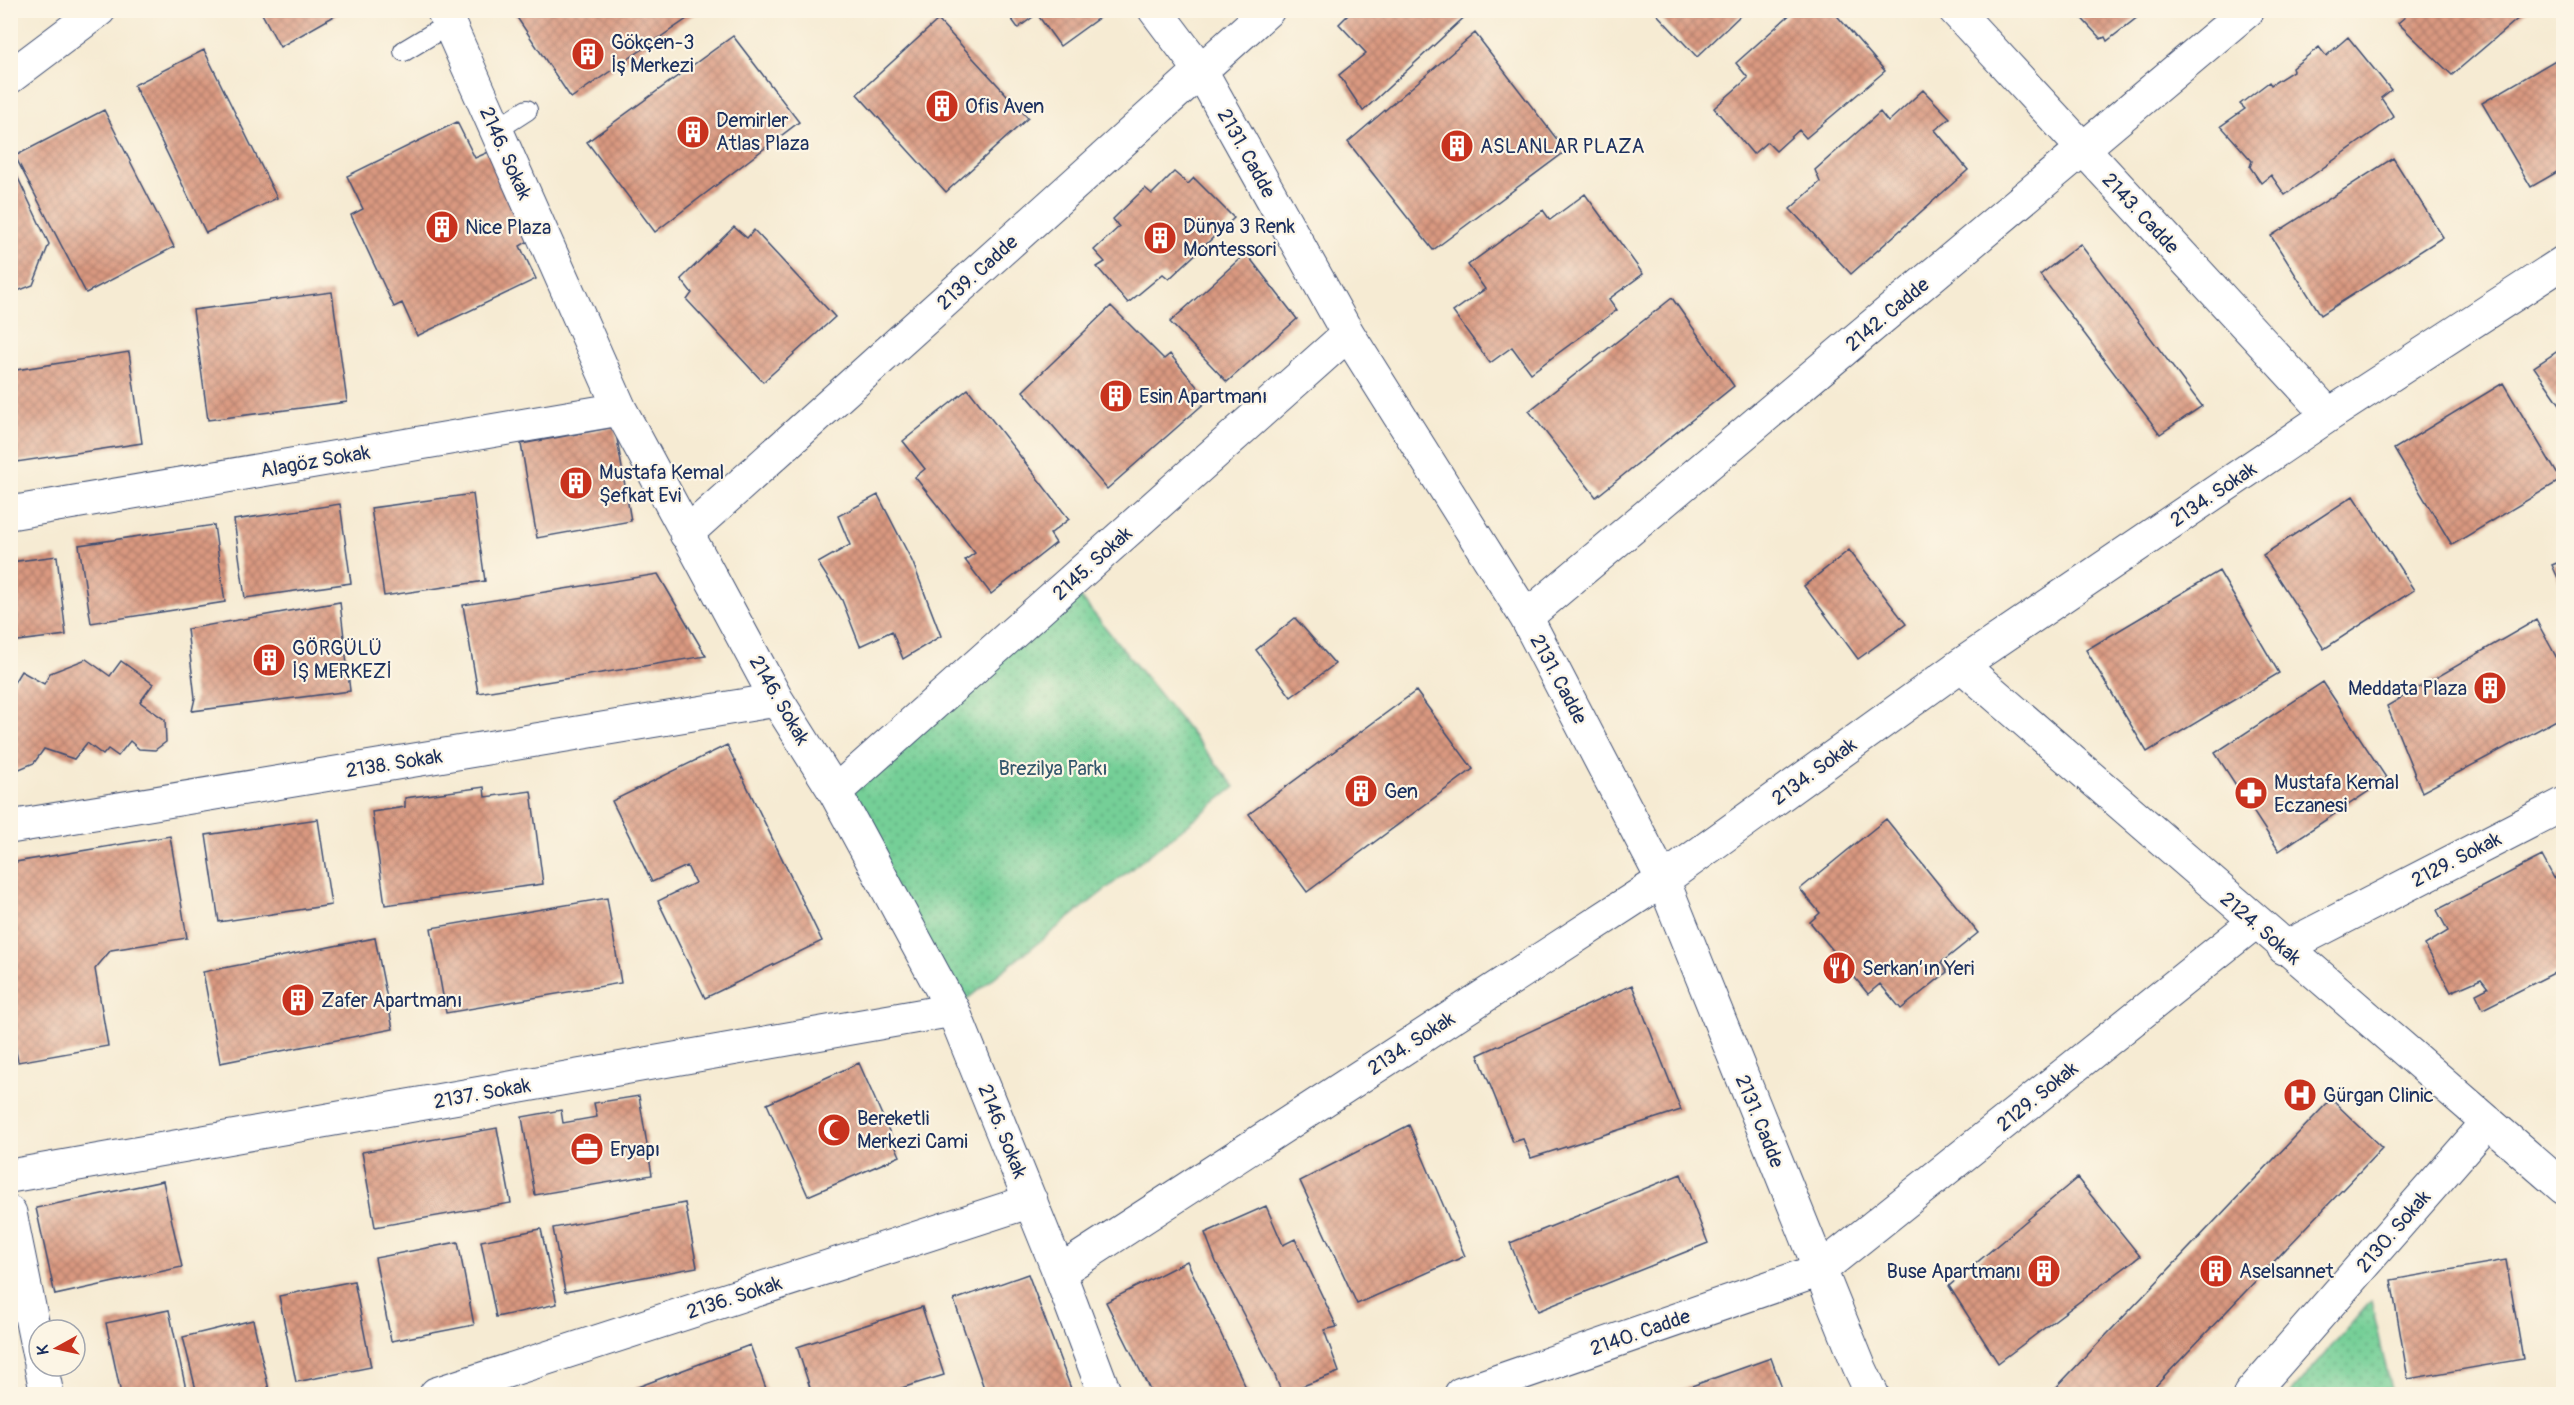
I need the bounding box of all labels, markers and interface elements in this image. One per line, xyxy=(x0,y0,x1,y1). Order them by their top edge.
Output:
place label: Gökçen-3 İş Merkezi xyxy=(611,30,694,78)
building icon: Gökçen-3 İş Merkezi xyxy=(570,36,606,72)
building icon: Ofis Aven xyxy=(924,88,960,124)
place label: Ofis Aven xyxy=(965,94,1044,119)
street label: 2146. Sokak xyxy=(474,103,537,204)
street label: 2131. Cadde xyxy=(1212,104,1281,202)
place label: Demirler Atlas Plaza xyxy=(716,108,809,156)
building icon: Demirler Atlas Plaza xyxy=(675,114,711,150)
building icon: ASLANLAR PLAZA xyxy=(1439,128,1475,164)
place label: ASLANLAR PLAZA xyxy=(1480,134,1645,159)
street label: 2143. Cadde xyxy=(2097,168,2185,259)
building icon: Nice Plaza xyxy=(424,209,460,245)
place label: Dünya 3 Renk Montessori xyxy=(1183,214,1296,262)
place label: Nice Plaza xyxy=(465,215,551,240)
building icon: Dünya 3 Renk Montessori xyxy=(1142,220,1178,256)
street label: 2139. Cadde xyxy=(932,229,1023,315)
street label: 2142. Cadde xyxy=(1840,272,1934,357)
building icon: Esin Apartmanı xyxy=(1098,378,1134,414)
place label: Esin Apartmanı xyxy=(1139,384,1267,409)
street label: Alagöz Sokak xyxy=(258,439,373,483)
street label: 2134. Sokak xyxy=(2165,456,2262,532)
place label: Mustafa Kemal Şefkat Evi xyxy=(599,460,724,508)
building icon: Mustafa Kemal Şefkat Evi xyxy=(558,465,594,501)
street label: 2145. Sokak xyxy=(1047,521,1138,606)
street label: 2131. Cadde xyxy=(1525,630,1593,728)
place label: GÖRGÜLÜ İŞ MERKEZİ xyxy=(292,636,392,684)
building icon: GÖRGÜLÜ İŞ MERKEZİ xyxy=(251,642,287,678)
street label: 2146. Sokak xyxy=(744,651,816,750)
building icon: Meddata Plaza xyxy=(2472,670,2508,706)
place label: Meddata Plaza xyxy=(2348,676,2467,701)
street label: 2134. Sokak xyxy=(1767,732,1862,811)
street label: 2138. Sokak xyxy=(344,743,445,783)
park label: Brezilya Parkı xyxy=(998,756,1108,781)
place label: Mustafa Kemal Eczanesi xyxy=(2274,770,2399,818)
building icon: Gen xyxy=(1343,773,1379,809)
pharmacy icon: Mustafa Kemal Eczanesi xyxy=(2233,775,2269,811)
place label: Gen xyxy=(1384,779,1418,804)
street label: 2129. Sokak xyxy=(2407,826,2506,893)
street label: 2124. Sokak xyxy=(2215,887,2307,971)
restaurant icon: Serkan’ın Yeri xyxy=(1821,950,1857,986)
place label: Serkan’ın Yeri xyxy=(1862,956,1974,981)
building icon: Zafer Apartmanı xyxy=(280,982,316,1018)
place label: Zafer Apartmanı xyxy=(321,988,462,1013)
street label: 2134. Sokak xyxy=(1363,1006,1460,1081)
street label: 2129. Sokak xyxy=(1992,1056,2084,1137)
street label: 2131. Cadde xyxy=(1730,1071,1790,1171)
street label: 2137. Sokak xyxy=(432,1073,533,1114)
hospital icon: Gürgan Clinic xyxy=(2282,1077,2318,1113)
street label: 2146. Sokak xyxy=(972,1080,1033,1183)
place label: Gürgan Clinic xyxy=(2323,1083,2434,1108)
place label: Bereketli Merkezi Cami xyxy=(857,1106,968,1154)
mosque icon: Bereketli Merkezi Cami xyxy=(816,1112,852,1148)
office icon: Eryapı xyxy=(569,1131,605,1167)
place label: Eryapı xyxy=(610,1137,660,1162)
street label: 2130. Sokak xyxy=(2351,1185,2436,1278)
building icon: Buse Apartmanı xyxy=(2026,1253,2062,1289)
building icon: Aselsannet xyxy=(2198,1253,2234,1289)
place label: Buse Apartmanı xyxy=(1886,1259,2021,1284)
place label: Aselsannet xyxy=(2239,1259,2335,1284)
street label: 2136. Sokak xyxy=(683,1270,786,1325)
street label: 2140. Cadde xyxy=(1587,1304,1694,1361)
north arrow xyxy=(27,1318,87,1378)
text: K xyxy=(33,1343,54,1356)

